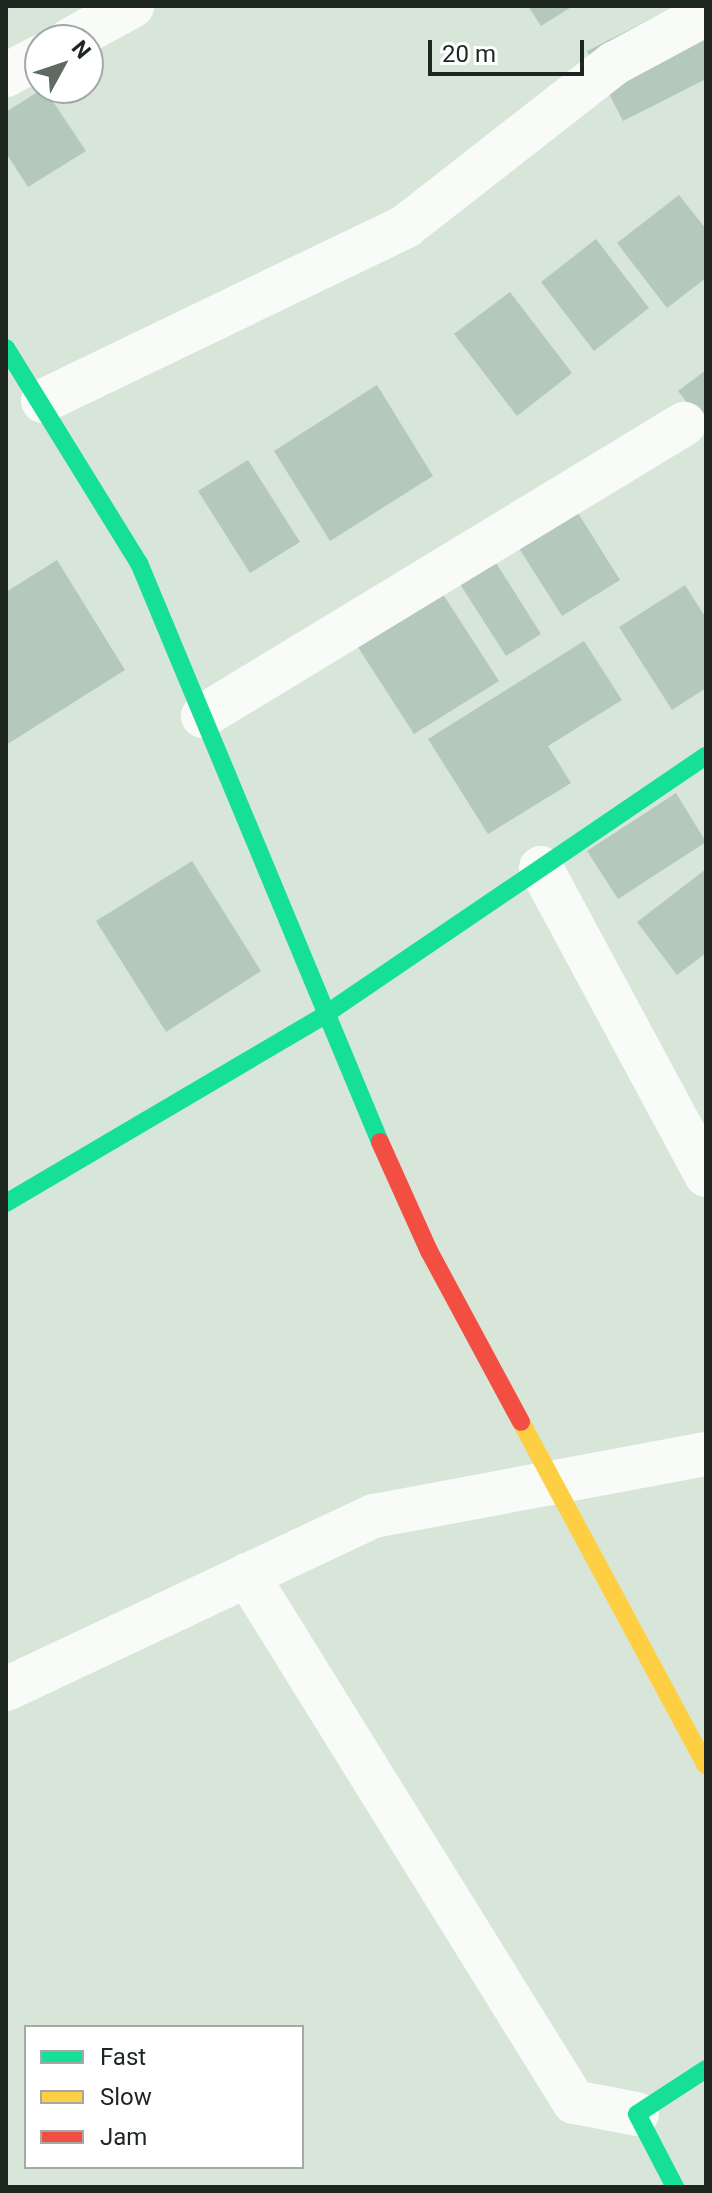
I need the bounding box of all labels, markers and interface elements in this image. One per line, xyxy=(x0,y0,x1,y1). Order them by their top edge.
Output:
north arrow xyxy=(24,24,104,104)
scale bar xyxy=(432,24,588,74)
text: N xyxy=(67,36,96,64)
text: 20 m xyxy=(442,40,496,68)
legend xyxy=(24,2025,304,2169)
text: Fast xyxy=(100,2043,146,2071)
text: Slow xyxy=(100,2083,152,2111)
text: Jam xyxy=(100,2123,147,2151)

